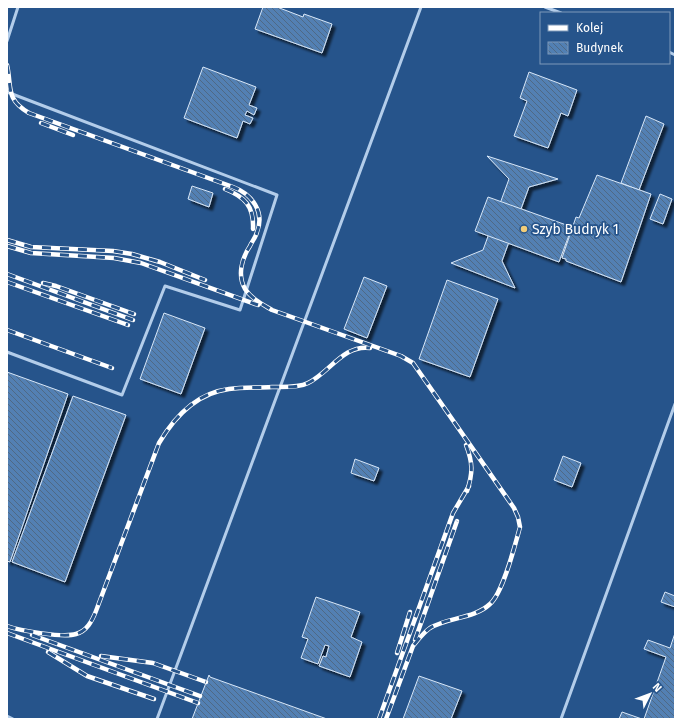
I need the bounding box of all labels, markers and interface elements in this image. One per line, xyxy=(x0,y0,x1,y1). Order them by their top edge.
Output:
legend xyxy=(540,12,670,64)
text: Kolej xyxy=(576,21,603,35)
text: Budynek xyxy=(576,41,624,55)
place label: Szyb Budryk 1 xyxy=(532,221,619,238)
marker: Szyb Budryk 1 xyxy=(519,224,529,234)
north arrow xyxy=(630,674,670,714)
text: N xyxy=(650,681,664,695)

